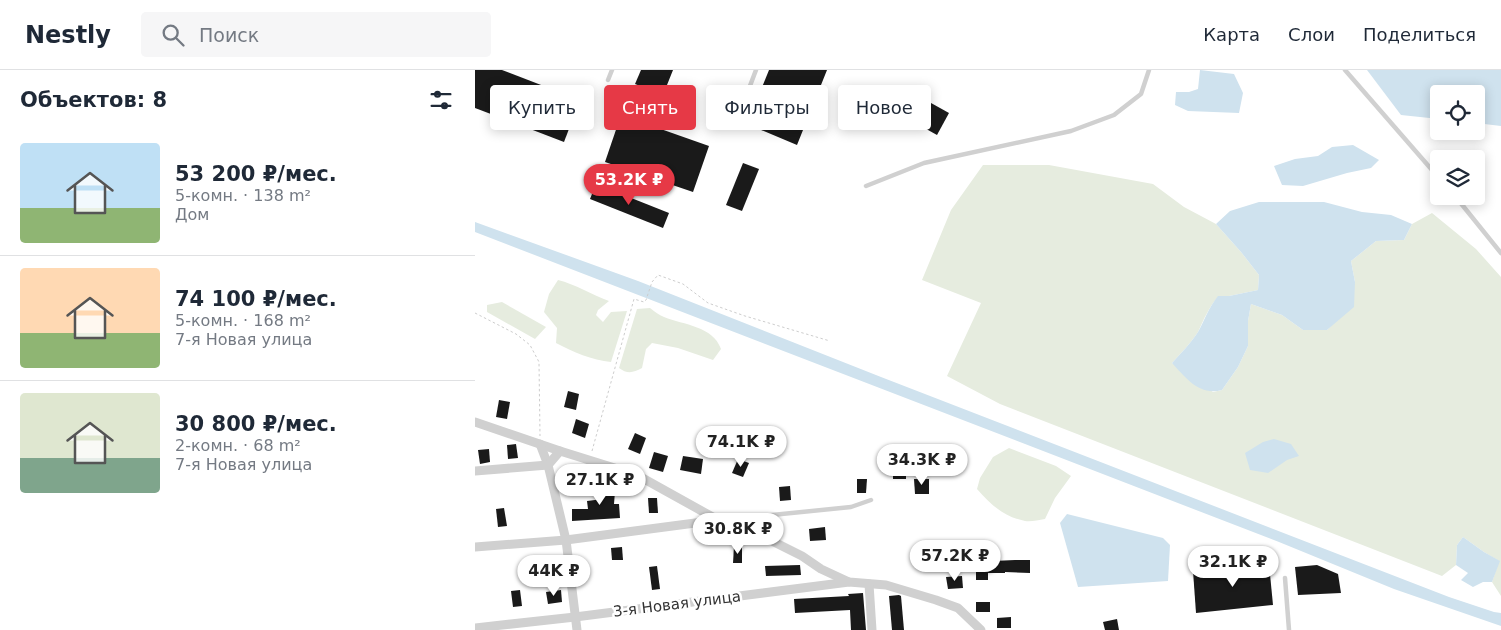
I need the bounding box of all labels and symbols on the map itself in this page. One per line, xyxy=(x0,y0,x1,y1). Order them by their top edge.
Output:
pin: 53.2K ₽ xyxy=(583,164,675,206)
pin: 74.1K ₽ xyxy=(695,426,787,468)
pin: 34.3K ₽ xyxy=(876,444,968,486)
pin: 27.1K ₽ xyxy=(554,464,646,506)
pin: 30.8K ₽ xyxy=(692,512,784,555)
pin: 57.2K ₽ xyxy=(909,540,1001,582)
pin: 32.1K ₽ xyxy=(1187,546,1279,588)
pin: 44K ₽ xyxy=(519,554,589,597)
street label: 3-я Новая улица xyxy=(612,587,742,621)

